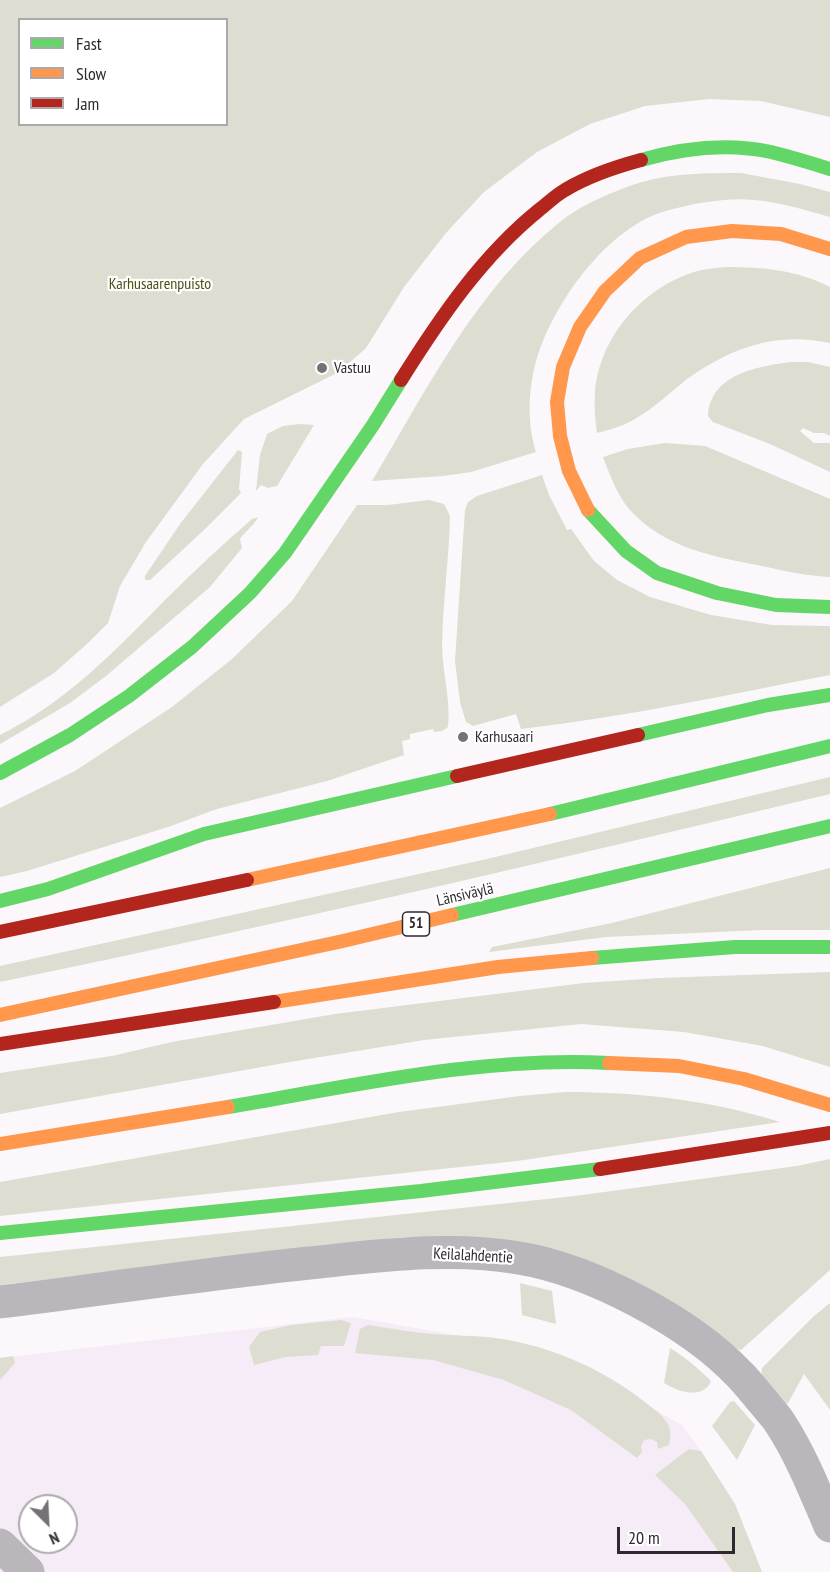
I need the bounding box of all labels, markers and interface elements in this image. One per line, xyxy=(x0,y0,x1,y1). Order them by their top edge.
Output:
legend xyxy=(18,18,228,126)
text: Fast xyxy=(76,32,102,55)
text: Slow xyxy=(76,62,106,85)
text: Jam xyxy=(76,92,99,115)
park label: Karhusaarenpuisto xyxy=(109,274,211,294)
place label: Vastuu xyxy=(334,358,371,378)
marker: Vastuu xyxy=(315,361,329,375)
place label: Karhusaari xyxy=(475,727,533,747)
marker: Karhusaari xyxy=(456,730,470,744)
street label: Länsiväylä xyxy=(435,879,495,911)
road number: 51 xyxy=(402,912,430,936)
street label: Keilalahdentie xyxy=(433,1244,513,1268)
north arrow xyxy=(18,1494,78,1554)
scale bar xyxy=(620,1515,738,1553)
text: 20 m xyxy=(628,1526,660,1549)
text: N xyxy=(47,1528,63,1550)

